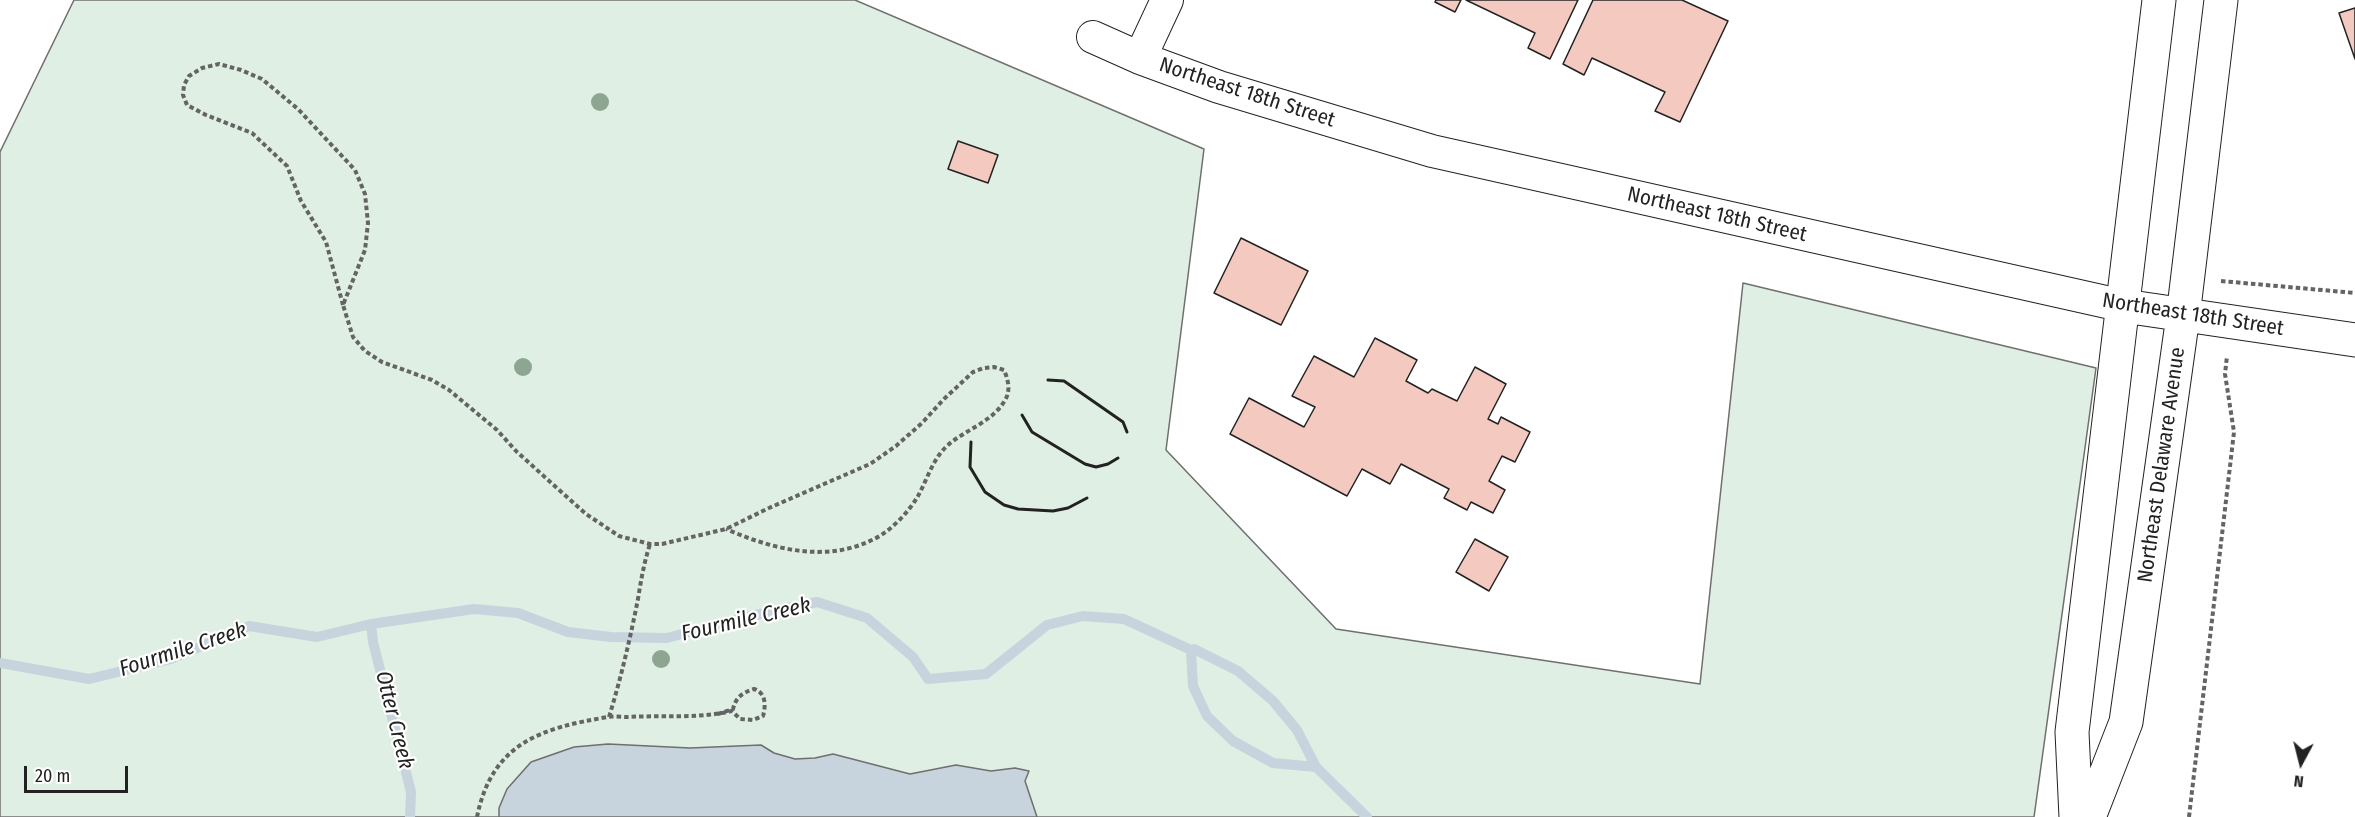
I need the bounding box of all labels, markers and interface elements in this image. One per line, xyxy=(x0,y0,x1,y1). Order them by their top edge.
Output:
street label: Northeast 18th Street xyxy=(1156,53,1338,133)
street label: Northeast 18th Street xyxy=(1625,182,1809,248)
street label: Northeast 18th Street xyxy=(2100,288,2286,342)
street label: Northeast Delaware Avenue xyxy=(2133,346,2191,584)
water label: Fourmile Creek xyxy=(679,592,813,648)
water label: Fourmile Creek xyxy=(116,617,250,683)
water label: Otter Creek xyxy=(369,668,419,772)
north arrow xyxy=(2271,733,2331,793)
scale bar xyxy=(27,754,130,792)
text: 20 m xyxy=(35,765,70,787)
text: N xyxy=(2293,771,2305,791)

